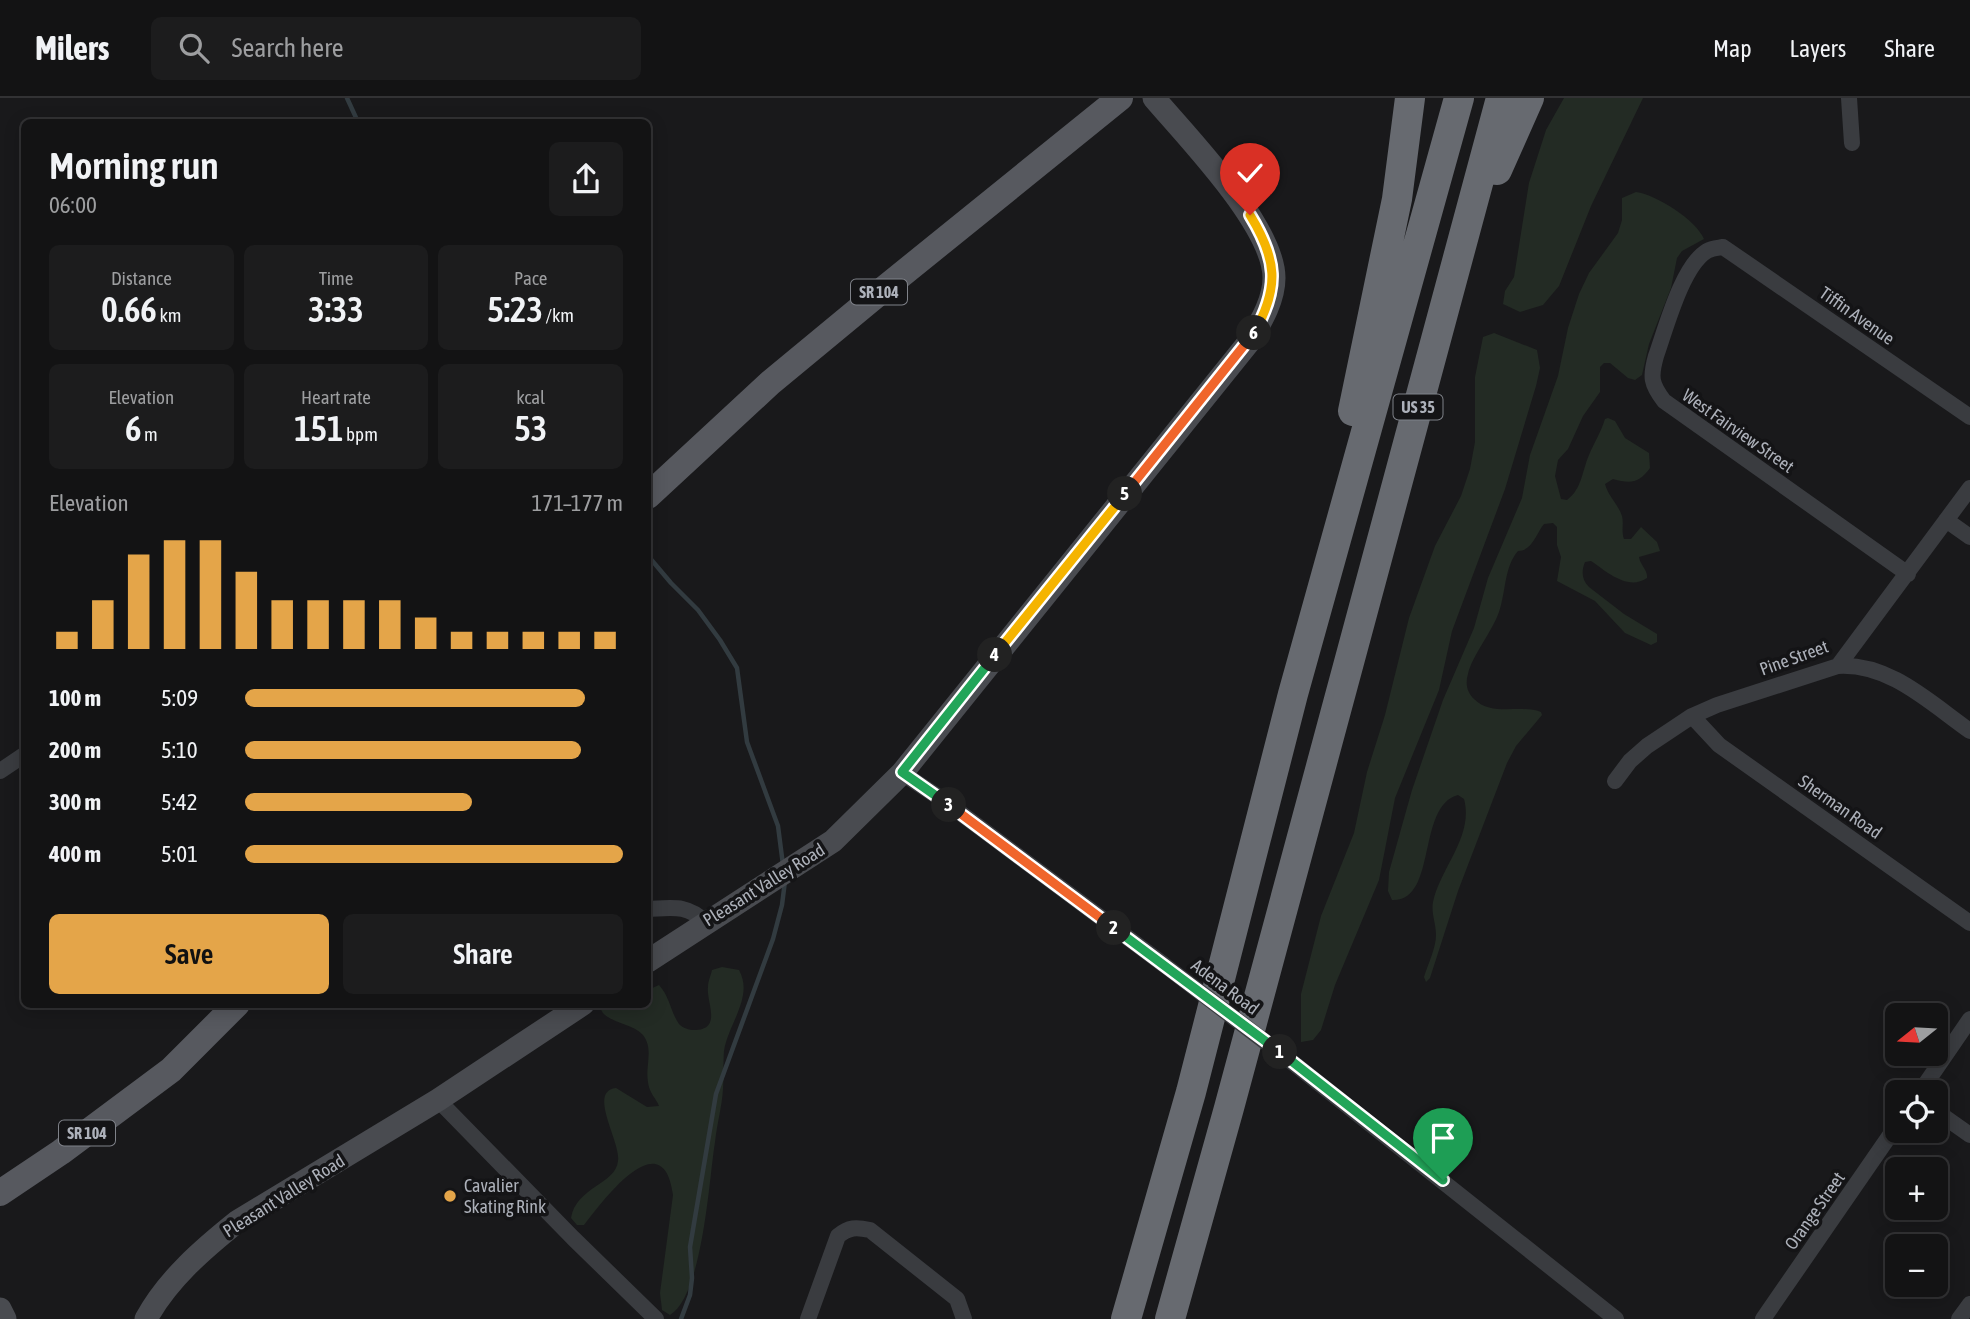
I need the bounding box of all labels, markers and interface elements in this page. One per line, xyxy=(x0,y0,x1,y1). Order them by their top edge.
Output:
search box xyxy=(151,17,641,80)
text: Milers xyxy=(35,29,109,67)
icon: search xyxy=(175,29,213,67)
text: Search here xyxy=(231,33,344,63)
text: Map xyxy=(1713,35,1752,62)
text: Layers xyxy=(1790,35,1846,62)
text: Share xyxy=(1884,35,1935,62)
button: share xyxy=(549,142,623,216)
pin xyxy=(1220,143,1280,215)
text: Morning run xyxy=(49,144,219,187)
icon: check xyxy=(1231,154,1269,192)
text: 06:00 xyxy=(49,192,97,218)
text: Distance xyxy=(111,267,172,289)
text: Time xyxy=(319,267,353,289)
text: Pace xyxy=(514,267,547,289)
road number: SR 104 xyxy=(851,280,907,304)
street label: Tiffin Avenue xyxy=(1816,282,1899,349)
text: 0.66 xyxy=(101,289,157,329)
text: 3:33 xyxy=(308,289,364,329)
text: 5:23 xyxy=(487,289,543,329)
text: km xyxy=(157,304,181,326)
text: /km xyxy=(543,304,574,326)
pin: 6 xyxy=(1236,316,1272,350)
text: 6 xyxy=(1249,321,1258,343)
street label: West Fairview Street xyxy=(1678,384,1798,477)
text: Elevation xyxy=(108,386,174,408)
text: Heart rate xyxy=(301,386,371,408)
text: kcal xyxy=(516,386,545,408)
road number: US 35 xyxy=(1394,394,1442,420)
text: 6 xyxy=(125,408,141,448)
text: 151 xyxy=(294,408,344,448)
text: 53 xyxy=(514,408,547,448)
text: m xyxy=(141,423,158,445)
text: bpm xyxy=(344,423,378,445)
pin: 5 xyxy=(1108,476,1142,512)
text: 5 xyxy=(1120,482,1129,504)
text: Elevation xyxy=(49,490,129,516)
text: 171–177 m xyxy=(532,490,623,516)
street label: Pine Street xyxy=(1757,635,1831,680)
pin: 4 xyxy=(978,638,1012,672)
text: 4 xyxy=(990,643,999,665)
text: 100 m xyxy=(49,685,101,711)
text: 5:09 xyxy=(161,685,198,711)
text: 200 m xyxy=(49,737,101,763)
text: 5:10 xyxy=(161,737,198,763)
street label: Sherman Road xyxy=(1795,770,1886,843)
pin: 3 xyxy=(932,788,967,822)
text: 300 m xyxy=(49,789,101,815)
text: 5:42 xyxy=(161,789,198,815)
text: 3 xyxy=(944,793,953,815)
street label: Pleasant Valley Road xyxy=(699,839,828,930)
text: 400 m xyxy=(49,841,101,867)
text: 5:01 xyxy=(161,841,198,867)
pin: 2 xyxy=(1096,910,1132,946)
button: Save xyxy=(49,914,329,994)
button: Share xyxy=(343,914,623,994)
text: 2 xyxy=(1109,916,1118,938)
street label: Adena Road xyxy=(1187,954,1263,1019)
north arrow xyxy=(1885,1003,1948,1066)
map controls xyxy=(1885,1003,1948,1297)
pin: 1 xyxy=(1262,1034,1298,1070)
text: 1 xyxy=(1275,1040,1284,1062)
button: locate xyxy=(1885,1080,1948,1143)
pin xyxy=(1413,1108,1473,1180)
icon: arrive xyxy=(1424,1119,1462,1157)
road number: SR 104 xyxy=(59,1121,115,1146)
street label: Pleasant Valley Road xyxy=(219,1150,348,1241)
button: + xyxy=(1885,1157,1948,1220)
street label: Orange Street xyxy=(1780,1168,1849,1254)
place label: Cavalier Skating Rink xyxy=(464,1175,546,1217)
marker: Cavalier Skating Rink xyxy=(442,1188,458,1204)
button: − xyxy=(1885,1234,1948,1297)

